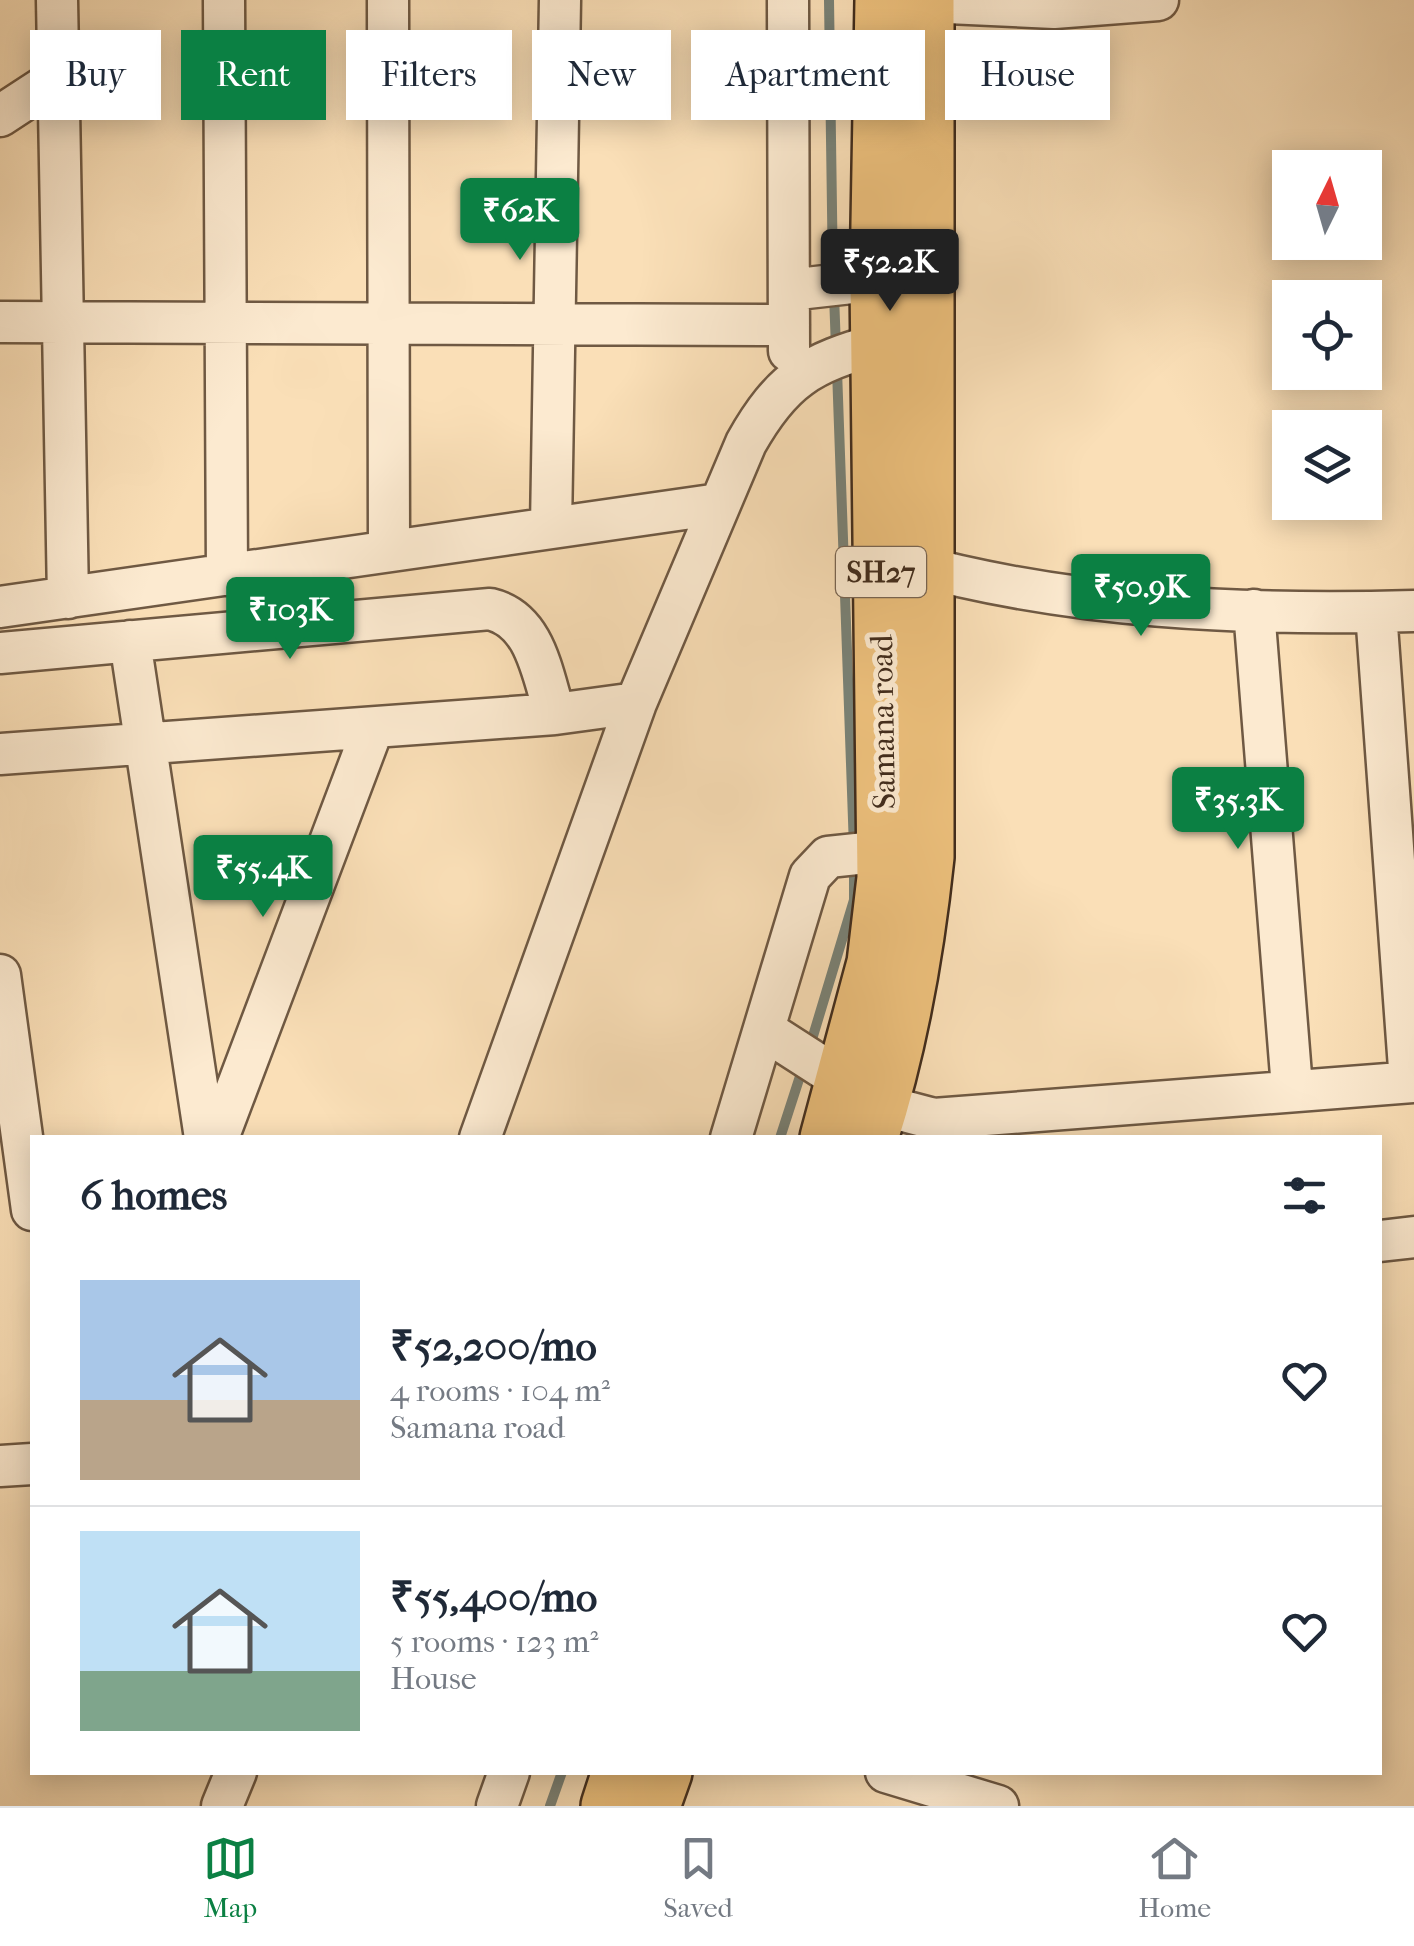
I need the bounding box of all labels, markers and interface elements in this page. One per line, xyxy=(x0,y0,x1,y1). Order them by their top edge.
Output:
chip: Buy xyxy=(30,30,161,120)
chip: Rent xyxy=(181,30,326,120)
chip: Filters xyxy=(346,30,512,120)
chip: New xyxy=(532,30,671,120)
chip: Apartment xyxy=(691,30,925,120)
chip: House xyxy=(945,30,1110,120)
north arrow xyxy=(1272,150,1382,260)
map controls xyxy=(1272,150,1382,520)
pin: ₹62K xyxy=(461,178,579,263)
text: ₹62K xyxy=(482,192,558,229)
pin: ₹52.2K xyxy=(809,229,971,314)
text: ₹52.2K xyxy=(843,243,937,280)
button: locate xyxy=(1272,280,1382,390)
button: layers xyxy=(1272,410,1382,520)
road number: SH27 xyxy=(836,547,926,597)
pin: ₹50.9K xyxy=(1060,554,1222,639)
text: ₹50.9K xyxy=(1093,568,1189,605)
pin: ₹103K xyxy=(220,577,360,662)
text: ₹103K xyxy=(248,591,332,628)
street label: Samana road xyxy=(863,634,903,810)
pin: ₹35.3K xyxy=(1157,767,1319,852)
text: ₹35.3K xyxy=(1194,781,1282,818)
pin: ₹55.4K xyxy=(182,835,344,920)
text: ₹55.4K xyxy=(216,849,310,886)
icon: filters xyxy=(1277,1168,1332,1223)
text: 6 homes xyxy=(80,1171,227,1220)
icon: home xyxy=(160,1320,280,1440)
text: ₹52,200/mo xyxy=(390,1322,597,1371)
icon: heart xyxy=(1277,1353,1332,1408)
text: 4 rooms · 104 m² xyxy=(390,1372,610,1409)
text: Samana road xyxy=(390,1409,565,1446)
icon: home xyxy=(160,1571,280,1691)
text: ₹55,400/mo xyxy=(390,1573,597,1622)
icon: heart xyxy=(1277,1604,1332,1659)
text: 5 rooms · 123 m² xyxy=(390,1623,599,1660)
text: House xyxy=(390,1660,477,1697)
tab: Map xyxy=(203,1831,258,1924)
tab: Saved xyxy=(663,1831,733,1924)
tab: Home xyxy=(1138,1831,1211,1924)

